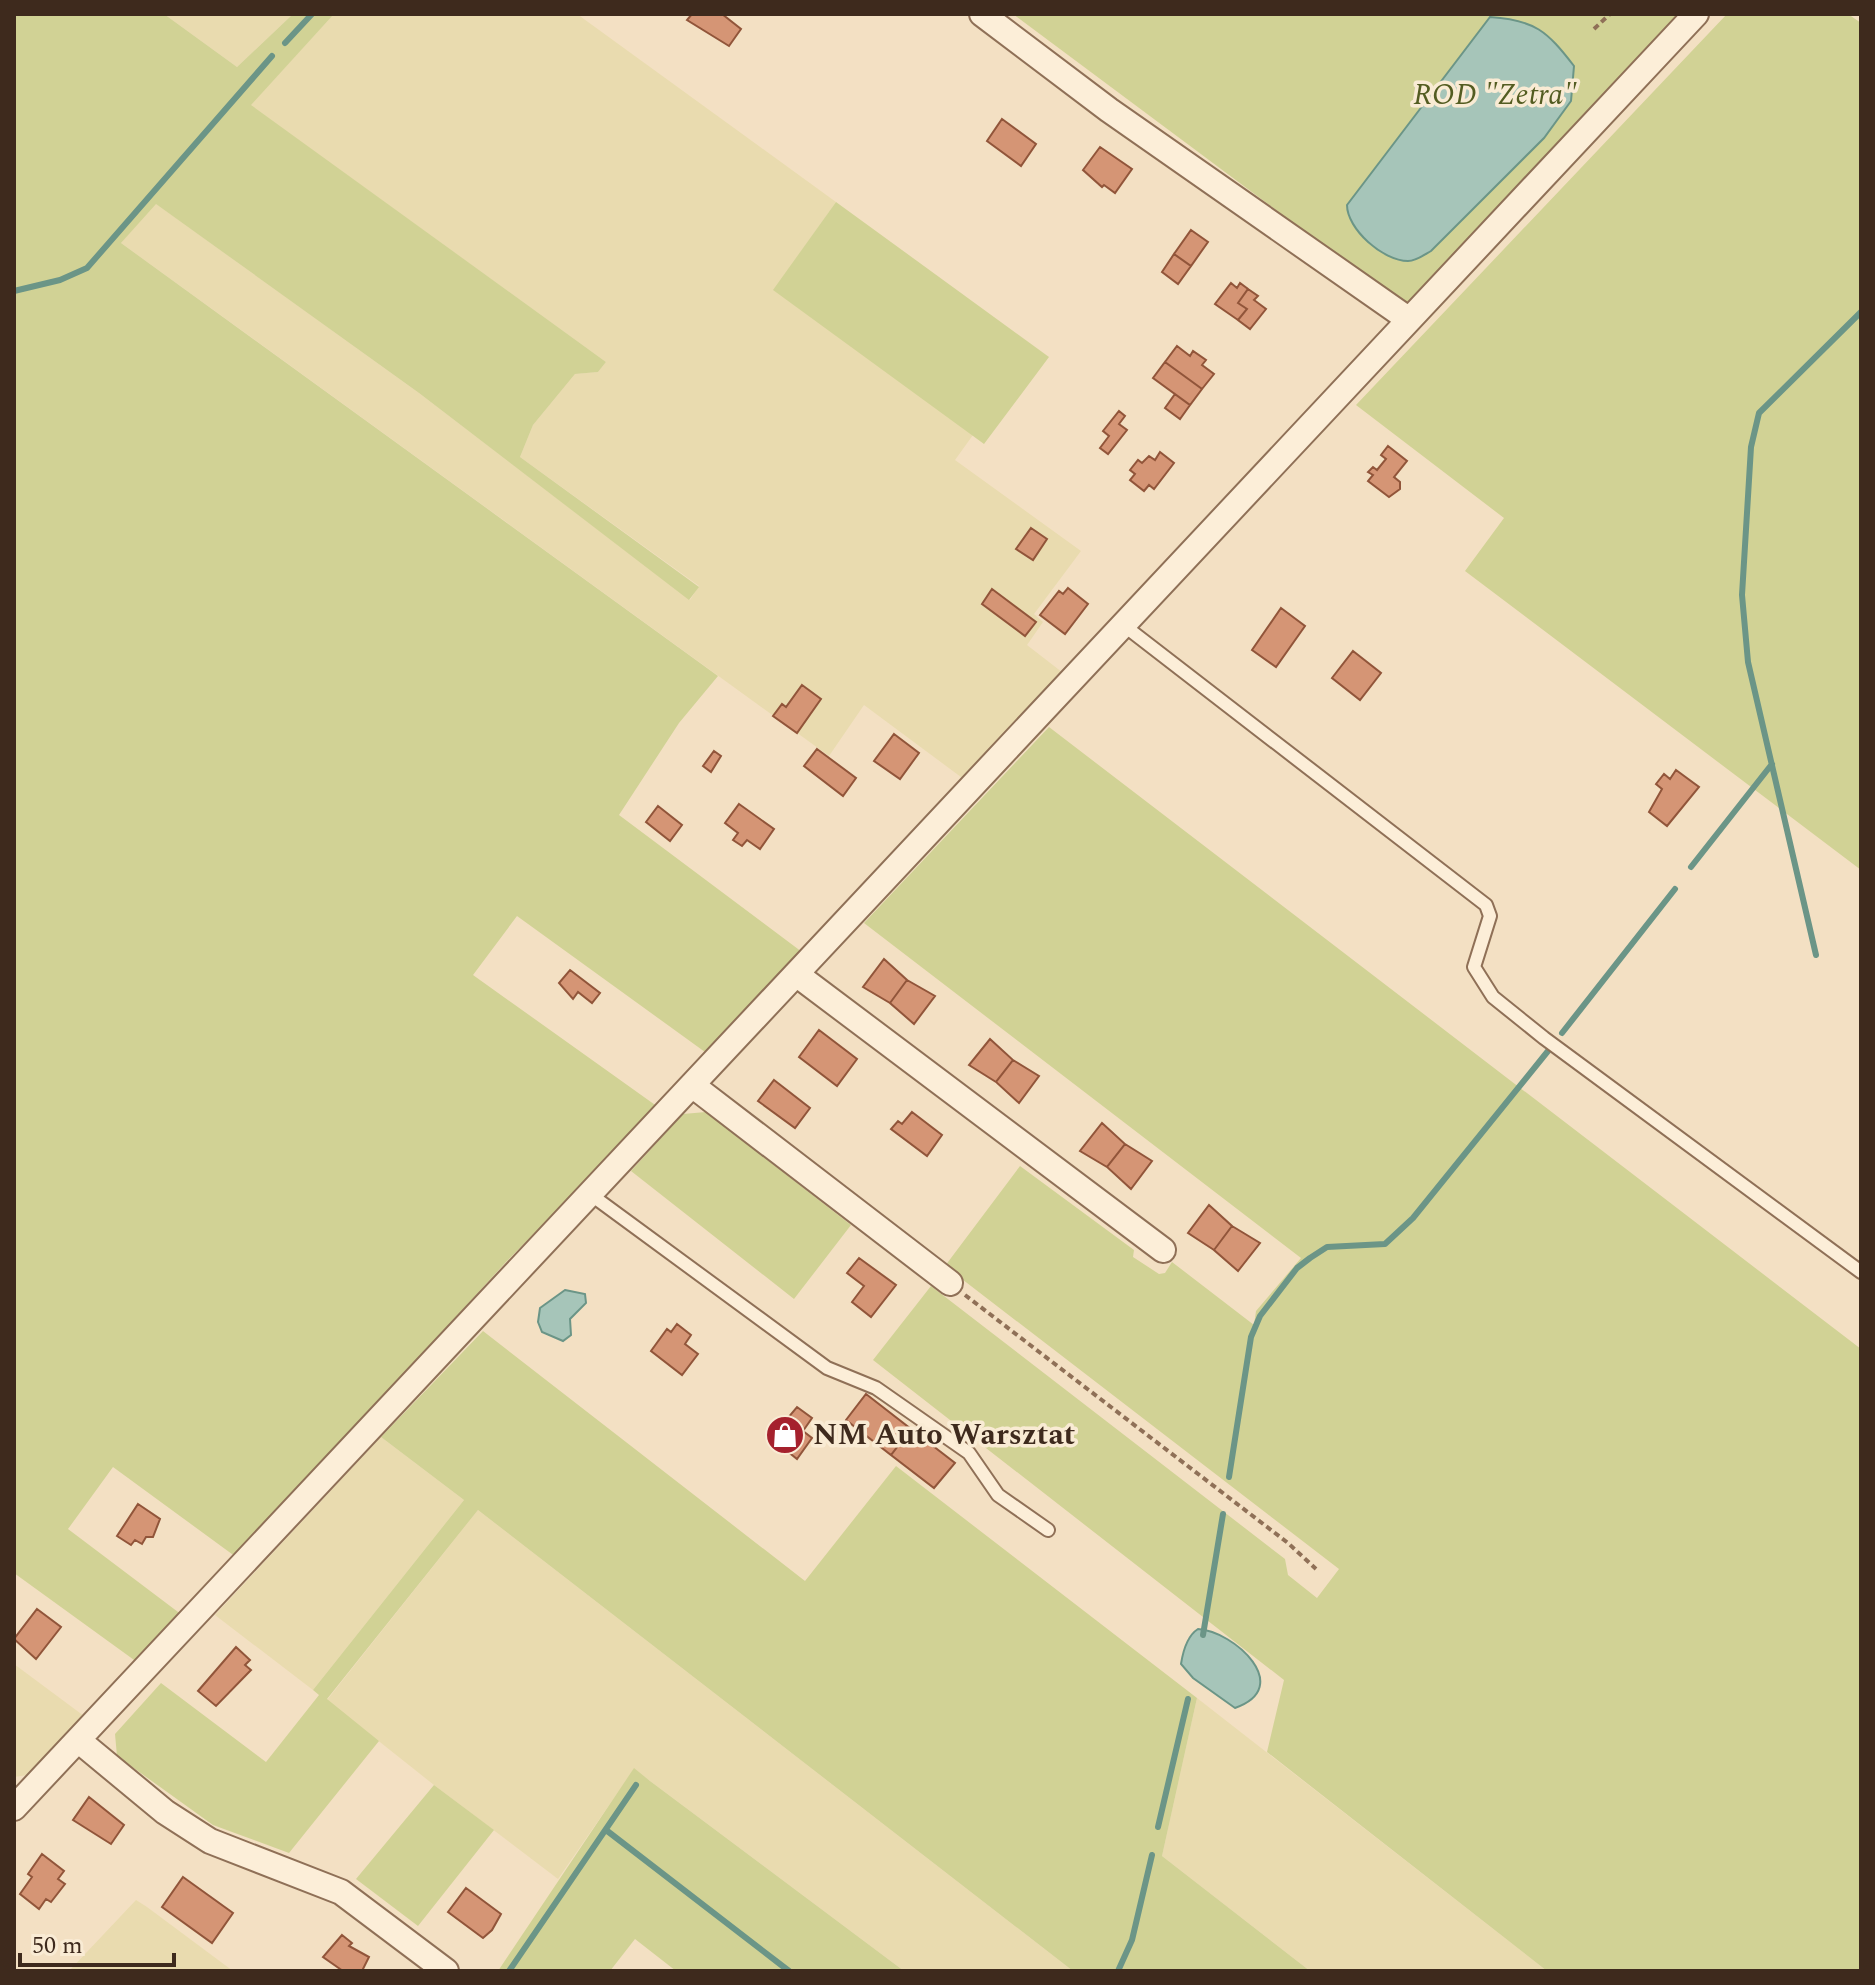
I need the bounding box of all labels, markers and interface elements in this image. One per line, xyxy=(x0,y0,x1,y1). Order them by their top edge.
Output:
park label: ROD "Zetra" xyxy=(1413,72,1577,118)
place label: NM Auto Warsztat xyxy=(813,1412,1075,1458)
shop icon: NM Auto Warsztat xyxy=(764,1414,806,1456)
scale bar xyxy=(20,1917,174,1967)
text: 50 m xyxy=(32,1928,83,1964)

